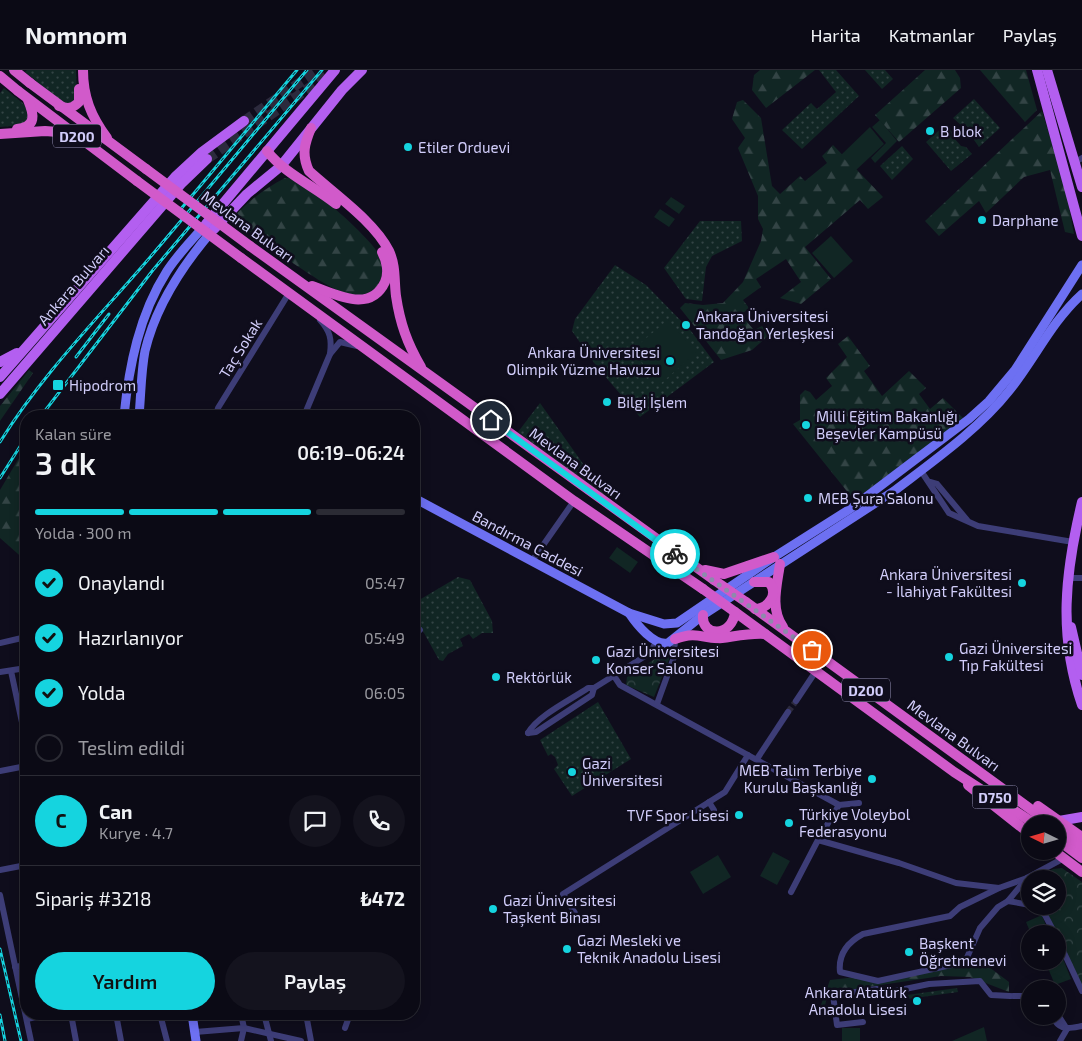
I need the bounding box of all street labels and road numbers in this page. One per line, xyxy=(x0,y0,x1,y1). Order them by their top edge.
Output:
road number: D200 xyxy=(53,124,101,148)
street label: Mevlana Bulvarı xyxy=(198,186,298,266)
street label: Ankara Bulvarı xyxy=(34,242,112,328)
street label: Taç Sokak xyxy=(215,315,266,382)
street label: Mevlana Bulvarı xyxy=(526,423,626,503)
street label: Bandırma Caddesi xyxy=(470,506,586,580)
road number: D200 xyxy=(842,678,890,702)
street label: Mevlana Bulvarı xyxy=(904,695,1004,775)
road number: D750 xyxy=(972,786,1018,809)

